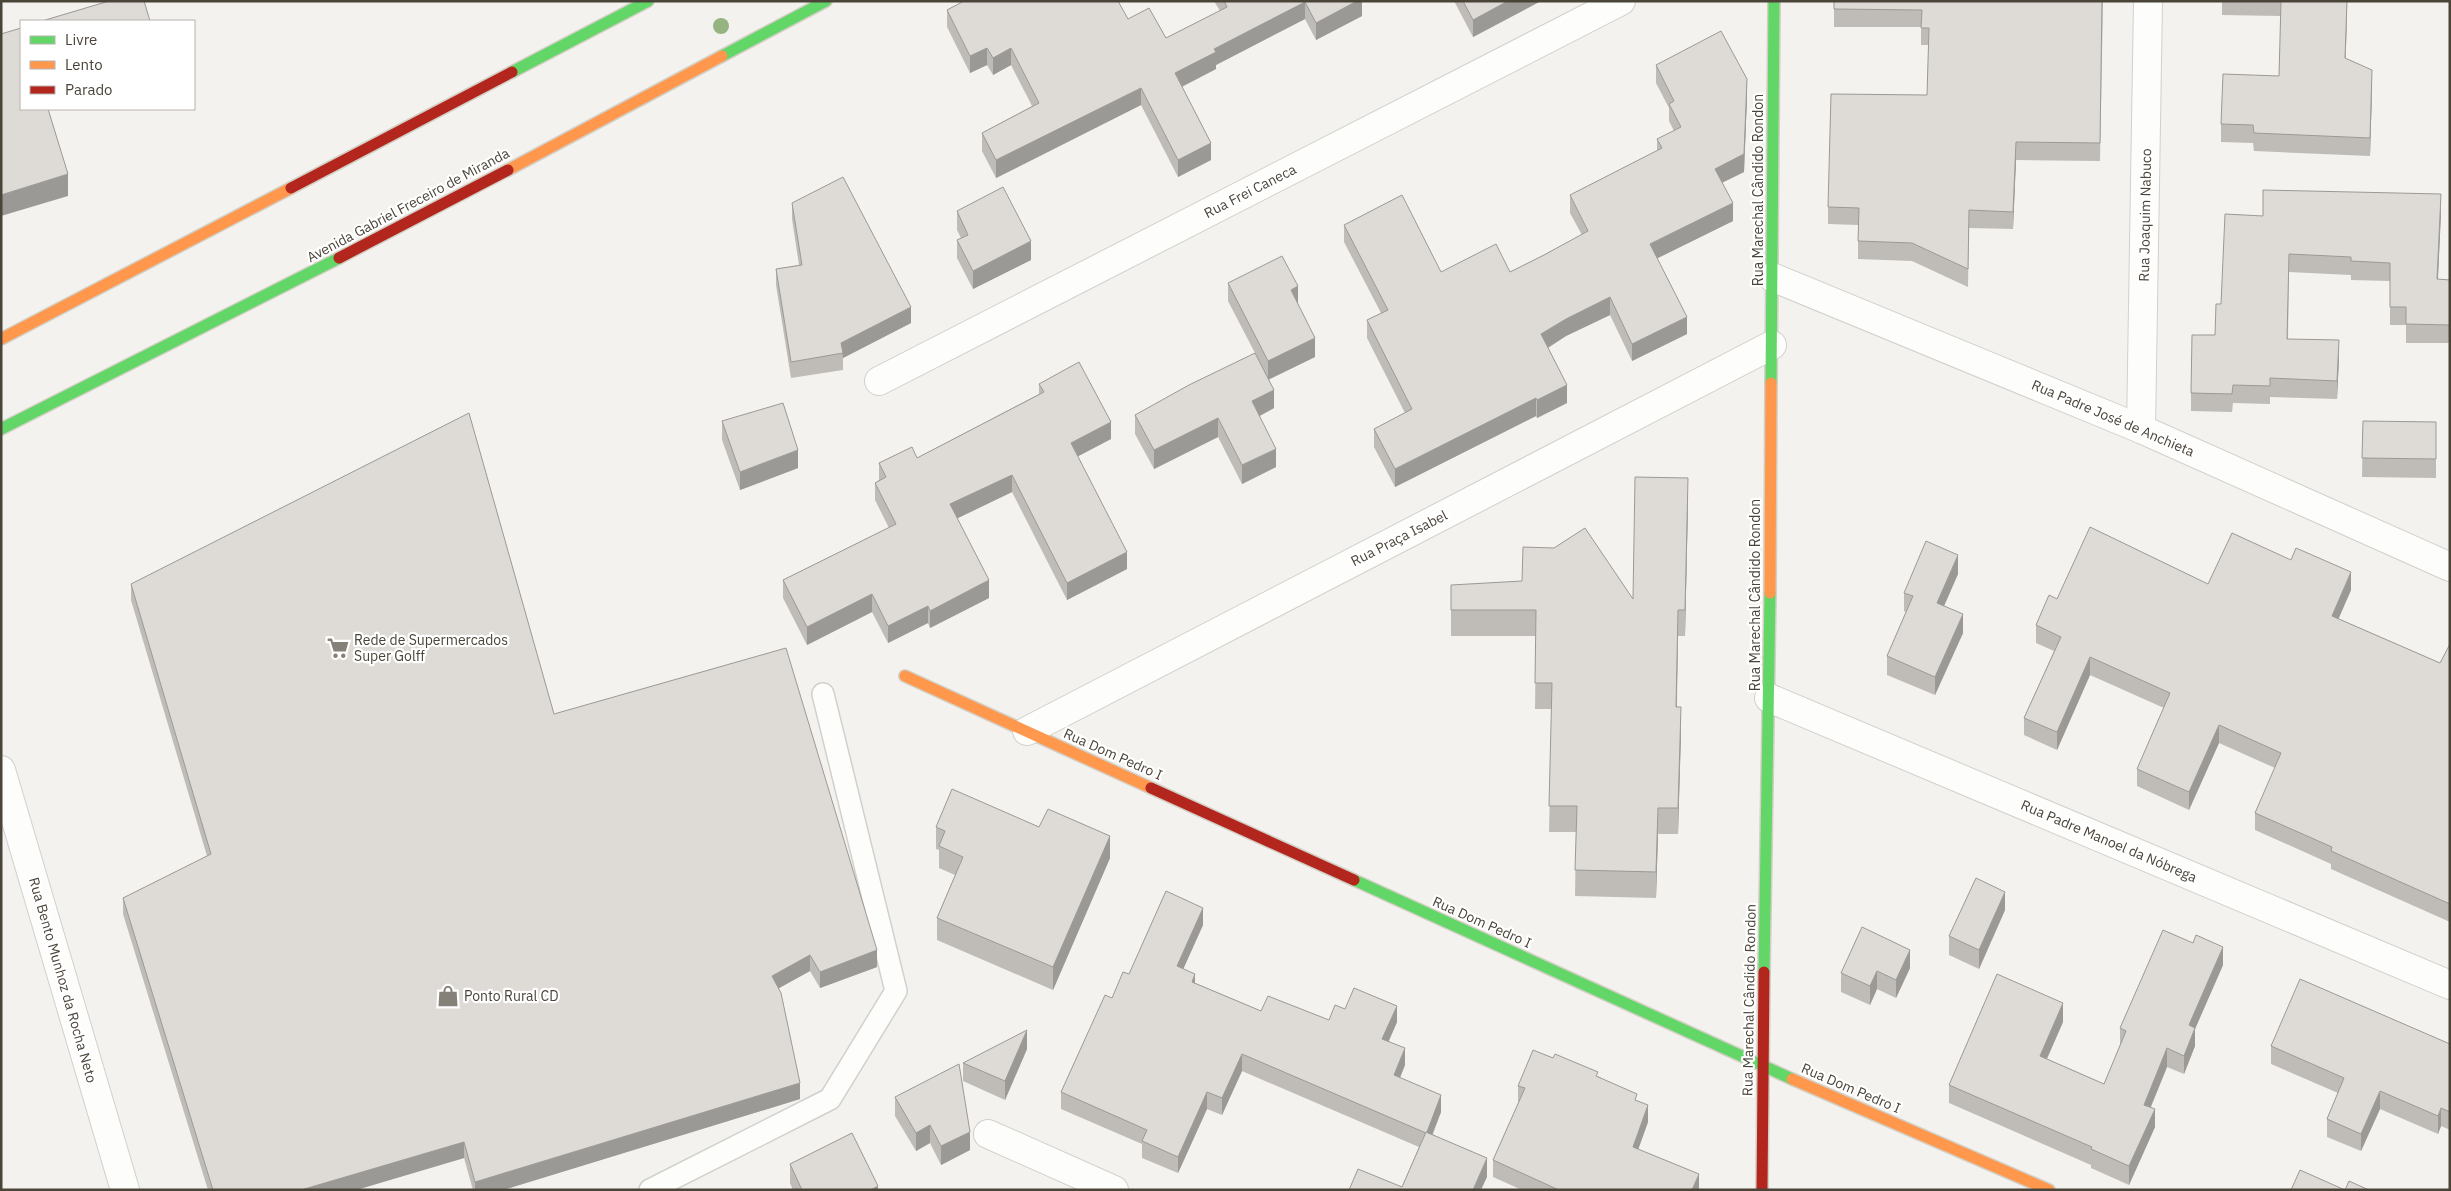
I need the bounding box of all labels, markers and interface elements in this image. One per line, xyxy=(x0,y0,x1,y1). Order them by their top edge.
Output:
legend xyxy=(20,20,195,110)
text: Livre xyxy=(65,30,97,49)
text: Lento xyxy=(65,55,103,74)
text: Parado xyxy=(65,80,113,99)
street label: Rua Marechal Cândido Rondon xyxy=(1749,94,1767,286)
street label: Avenida Gabriel Freceiro de Miranda xyxy=(304,144,513,266)
street label: Rua Joaquim Nabuco xyxy=(2135,148,2155,282)
street label: Rua Frei Caneca xyxy=(1201,160,1300,222)
street label: Rua Padre José de Anchieta xyxy=(2029,376,2198,461)
street label: Rua Marechal Cândido Rondon xyxy=(1746,499,1764,691)
street label: Rua Praça Isabel xyxy=(1348,506,1450,570)
place label: Rede de Supermercados Super Golff xyxy=(354,631,508,665)
supermarket icon: Rede de Supermercados Super Golff xyxy=(325,635,351,661)
street label: Rua Dom Pedro I xyxy=(1061,724,1165,784)
street label: Rua Padre Manoel da Nóbrega xyxy=(2018,796,2200,887)
street label: Rua Bento Munhoz da Rocha Neto xyxy=(25,875,101,1085)
street label: Rua Dom Pedro I xyxy=(1430,892,1534,952)
street label: Rua Marechal Cândido Rondon xyxy=(1738,904,1760,1096)
shop icon: Ponto Rural CD xyxy=(435,983,461,1009)
place label: Ponto Rural CD xyxy=(464,987,559,1005)
street label: Rua Dom Pedro I xyxy=(1799,1059,1903,1117)

